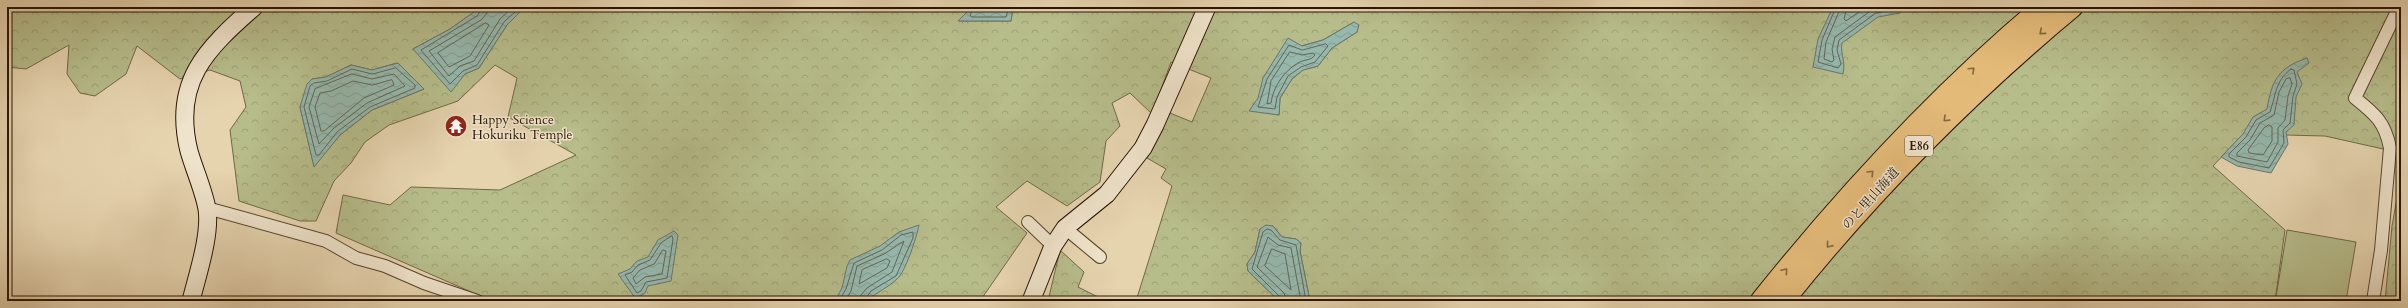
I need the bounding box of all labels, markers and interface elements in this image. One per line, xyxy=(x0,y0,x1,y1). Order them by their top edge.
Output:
one-way arrow xyxy=(2040,27,2047,34)
one-way arrow xyxy=(1967,68,1974,75)
place label: Happy Science Hokuriku Temple xyxy=(472,111,573,144)
temple icon: Happy Science Hokuriku Temple xyxy=(443,113,469,139)
one-way arrow xyxy=(1943,114,1951,122)
road number: E86 xyxy=(1905,136,1933,156)
street label: のと里山海道 xyxy=(1838,164,1904,234)
one-way arrow xyxy=(1866,170,1874,178)
one-way arrow xyxy=(1826,240,1833,247)
one-way arrow xyxy=(1781,268,1788,275)

